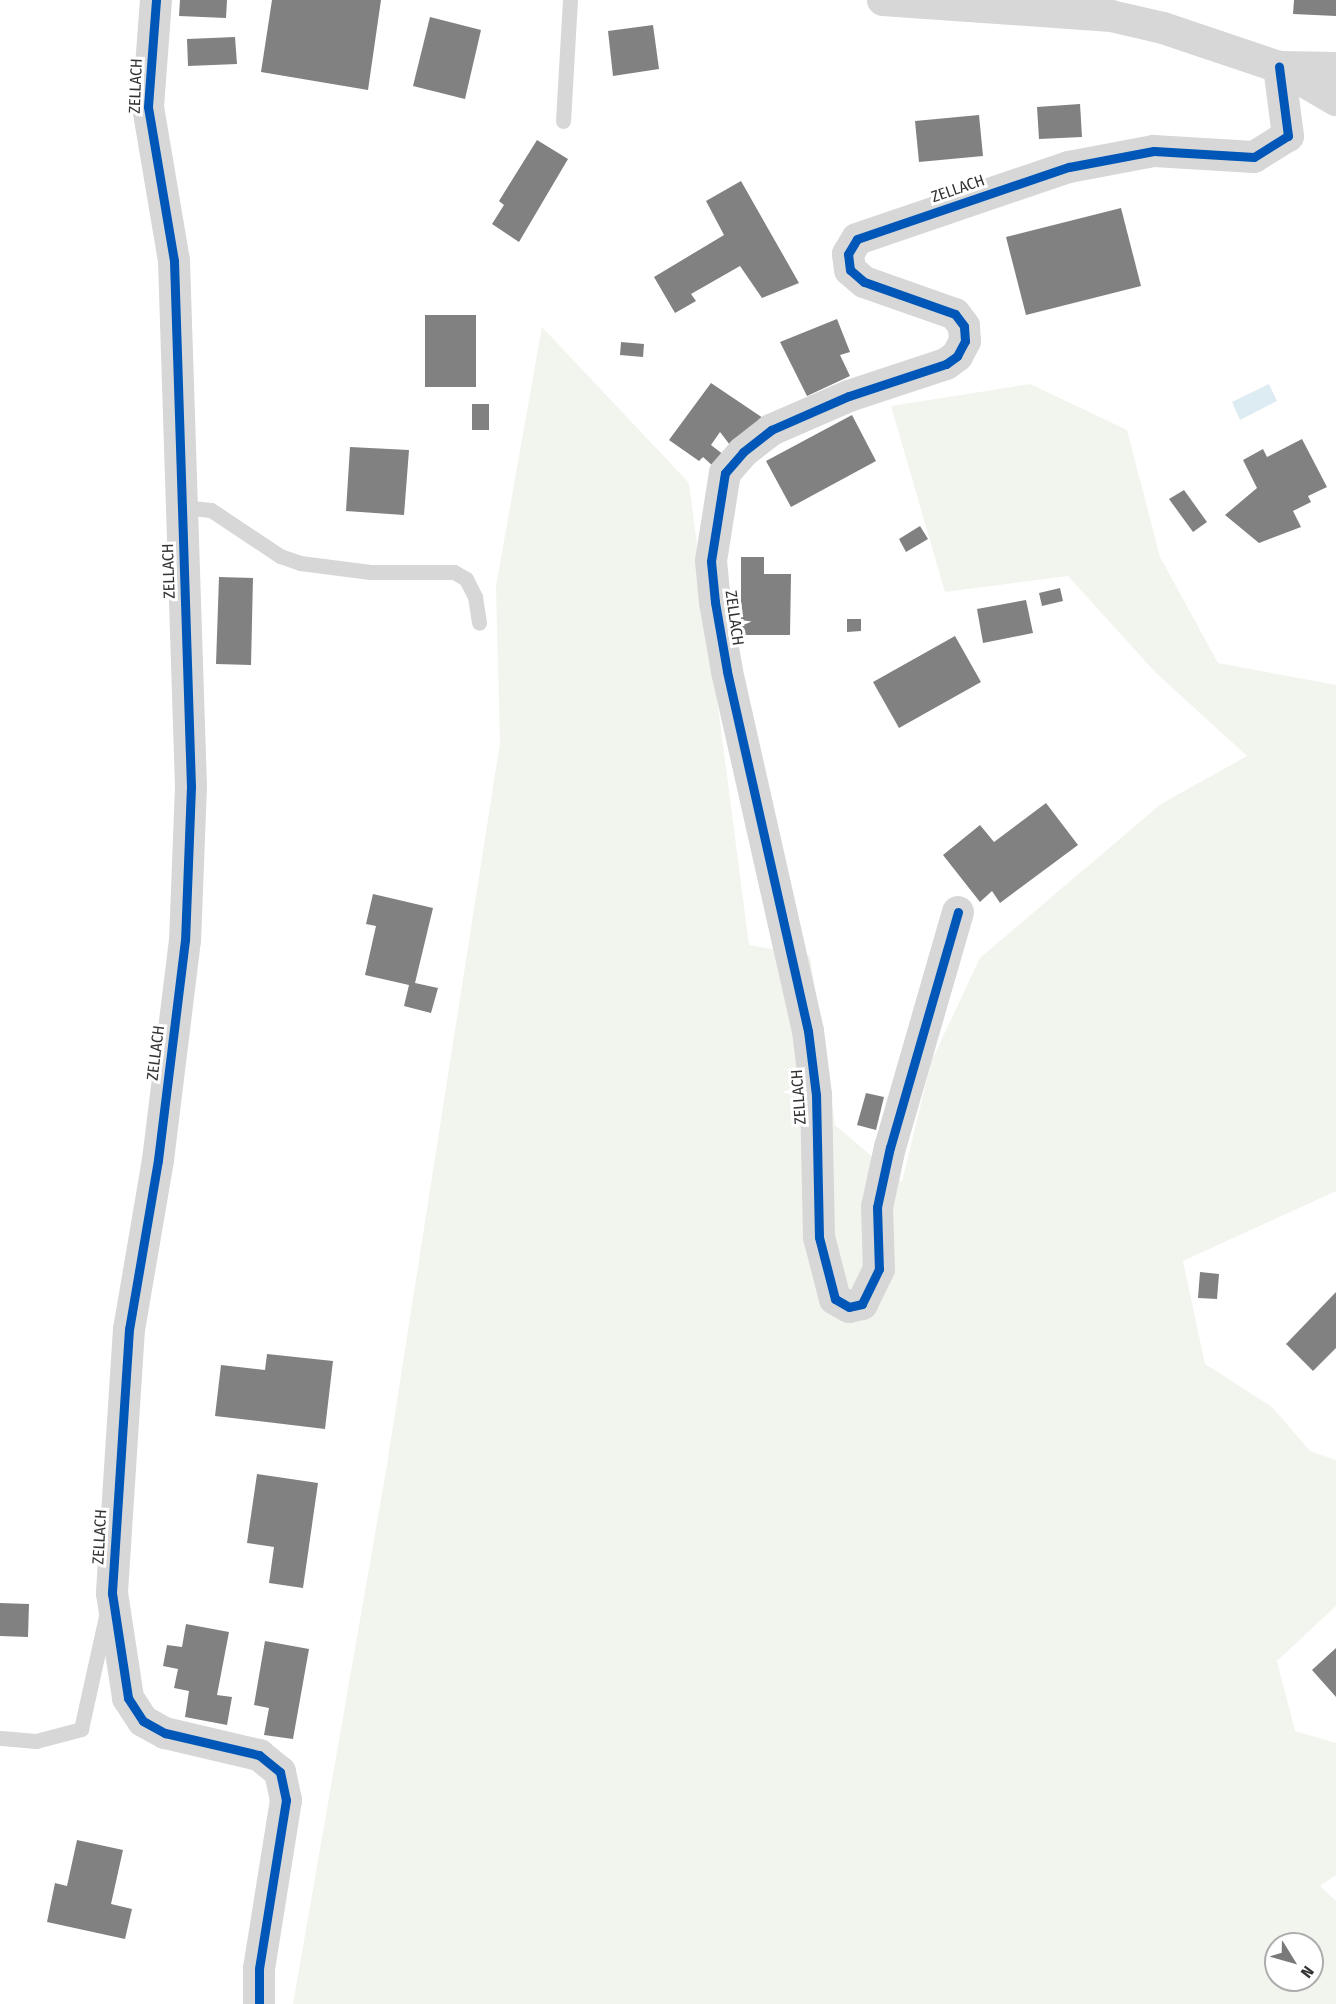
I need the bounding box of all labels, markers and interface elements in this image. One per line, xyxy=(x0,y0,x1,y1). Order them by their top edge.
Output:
street label: ZELLACH xyxy=(125,58,147,114)
street label: ZELLACH xyxy=(929,171,987,207)
street label: ZELLACH xyxy=(158,543,180,599)
street label: ZELLACH xyxy=(721,589,747,647)
street label: ZELLACH xyxy=(143,1024,169,1082)
street label: ZELLACH xyxy=(787,1069,811,1125)
street label: ZELLACH xyxy=(89,1509,111,1565)
north arrow xyxy=(1264,1932,1324,1992)
text: N xyxy=(1297,1962,1318,1981)

